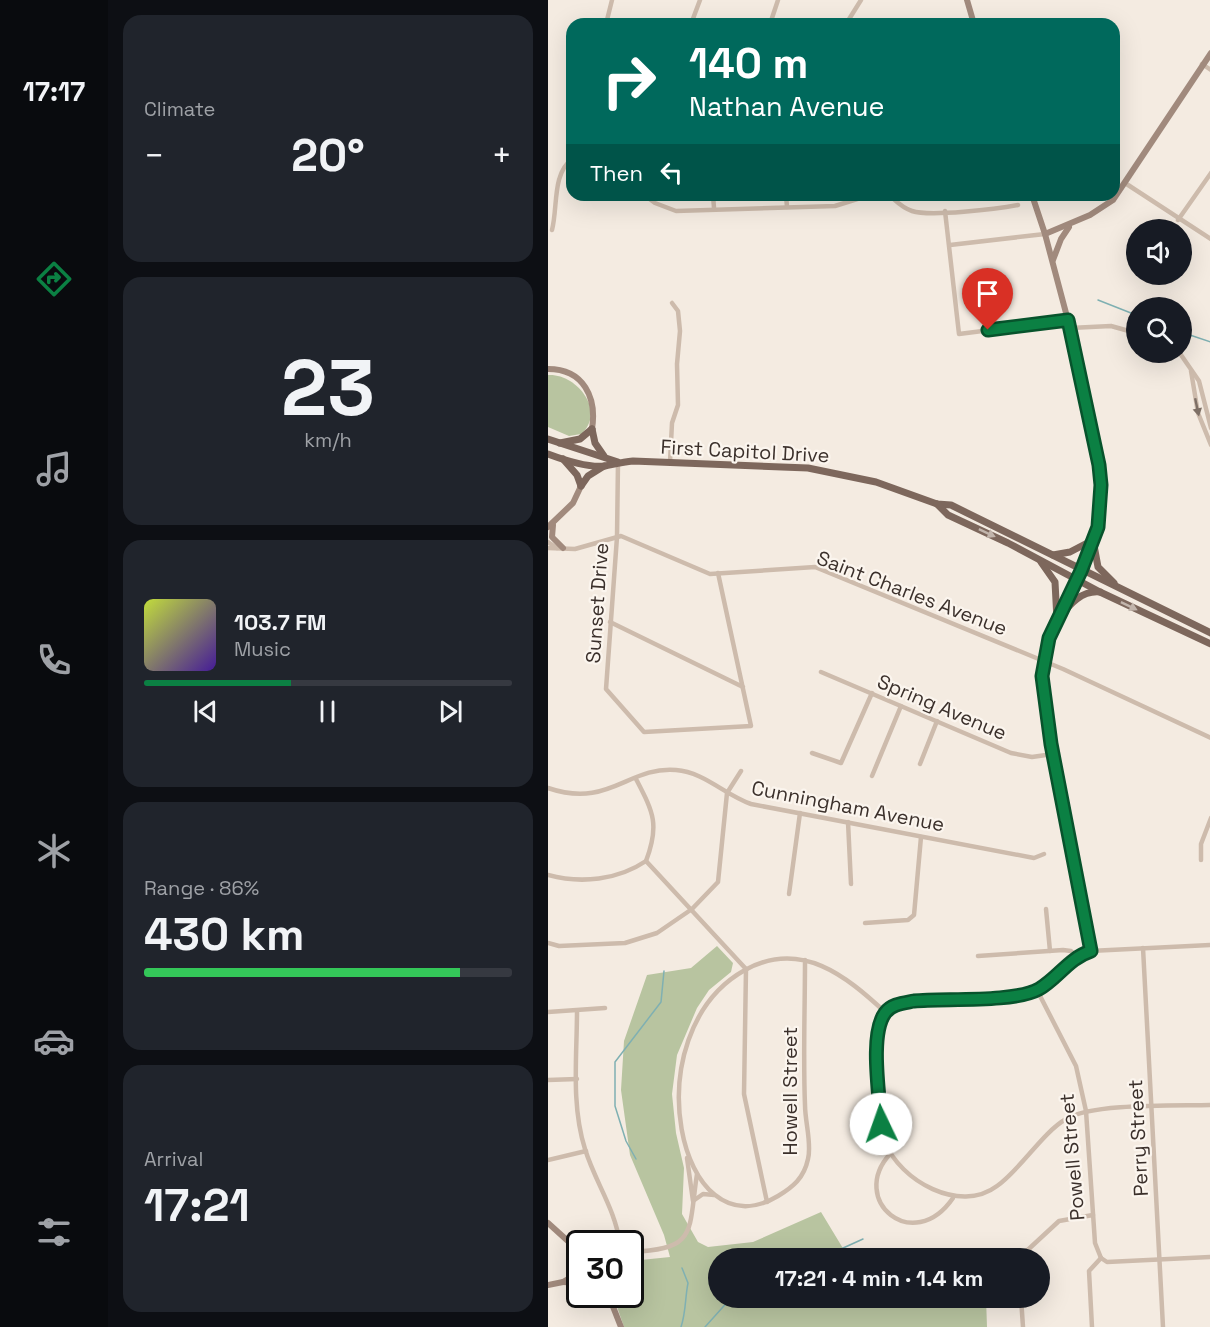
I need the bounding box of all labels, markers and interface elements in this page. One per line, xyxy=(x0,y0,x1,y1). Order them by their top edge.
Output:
text: 140 m xyxy=(689,37,808,90)
icon: right xyxy=(590,42,668,120)
text: 17:17 xyxy=(23,74,85,109)
text: Nathan Avenue xyxy=(689,89,885,124)
text: Climate xyxy=(144,96,215,122)
text: 20° xyxy=(291,127,365,184)
text: − xyxy=(144,135,164,177)
text: + xyxy=(492,135,512,177)
icon: left xyxy=(655,156,688,189)
text: Then xyxy=(590,159,643,187)
map controls xyxy=(1126,219,1192,363)
button: sound xyxy=(1126,219,1192,285)
icon: directions xyxy=(33,258,75,300)
pin xyxy=(962,268,1013,330)
icon: arrive xyxy=(971,277,1004,310)
button: search xyxy=(1126,297,1192,363)
text: 23 xyxy=(281,338,375,438)
one-way arrow xyxy=(1193,398,1202,417)
text: km/h xyxy=(304,427,352,453)
street label: First Capitol Drive xyxy=(660,434,830,468)
icon: music xyxy=(33,448,75,490)
one-way arrow xyxy=(979,528,997,538)
street label: Sunset Drive xyxy=(580,542,614,664)
street label: Saint Charles Avenue xyxy=(813,545,1011,641)
one-way arrow xyxy=(1121,601,1138,611)
text: 103.7 FM xyxy=(234,608,326,636)
text: Music xyxy=(234,636,291,662)
icon: phone xyxy=(33,639,75,681)
street label: Spring Avenue xyxy=(873,668,1011,746)
icon: previous xyxy=(189,695,222,728)
icon: pause xyxy=(311,695,344,728)
icon: next xyxy=(434,695,467,728)
street label: Cunningham Avenue xyxy=(749,775,947,837)
icon: climate xyxy=(33,830,75,872)
text: Range · 86% xyxy=(144,875,259,901)
text: 430 km xyxy=(144,906,304,963)
icon: car xyxy=(33,1020,75,1062)
street label: Howell Street xyxy=(777,1026,803,1156)
street label: Perry Street xyxy=(1122,1079,1154,1197)
position arrow xyxy=(849,1092,913,1156)
street label: Powell Street xyxy=(1053,1092,1091,1222)
text: Arrival xyxy=(144,1146,203,1172)
text: 17:21 xyxy=(144,1177,250,1234)
icon: filters xyxy=(33,1211,75,1253)
speed limit sign: 30 xyxy=(566,1230,644,1308)
text: 17:21 · 4 min · 1.4 km xyxy=(775,1264,983,1292)

